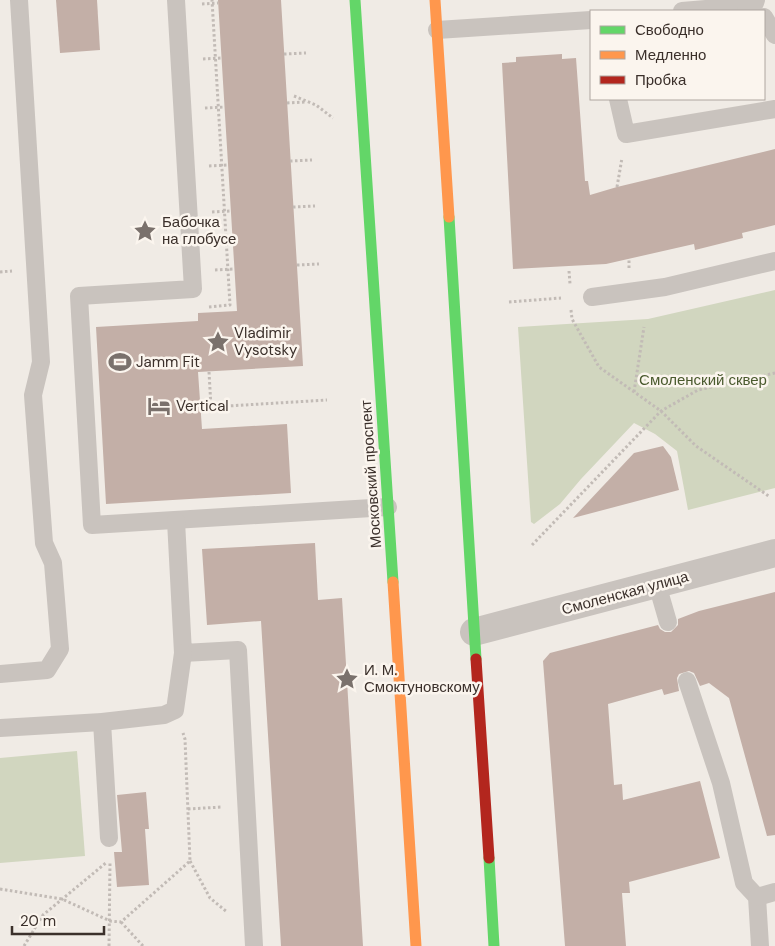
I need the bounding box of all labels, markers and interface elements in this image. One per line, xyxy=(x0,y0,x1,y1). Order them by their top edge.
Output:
legend xyxy=(590,10,765,100)
text: Свободно xyxy=(635,20,704,40)
text: Медленно xyxy=(635,45,706,65)
text: Пробка xyxy=(635,70,687,90)
place label: Бабочка на глобусе xyxy=(162,212,236,249)
place icon: Бабочка на глобусе xyxy=(132,218,158,244)
place label: Vladimir Vysotsky xyxy=(234,323,298,360)
place icon: Vladimir Vysotsky xyxy=(205,329,231,355)
sports icon: Jamm Fit xyxy=(107,349,133,375)
place label: Jamm Fit xyxy=(136,352,200,372)
park label: Смоленский сквер xyxy=(639,370,767,390)
hotel icon: Vertical xyxy=(146,393,172,419)
place label: Vertical xyxy=(176,396,229,416)
street label: Московский проспект xyxy=(356,399,386,549)
street label: Смоленская улица xyxy=(559,566,691,620)
place label: И. М. Смоктуновскому xyxy=(364,660,480,697)
place icon: И. М. Смоктуновскому xyxy=(334,666,360,692)
scale bar xyxy=(12,904,105,936)
text: 20 m xyxy=(20,911,56,931)

